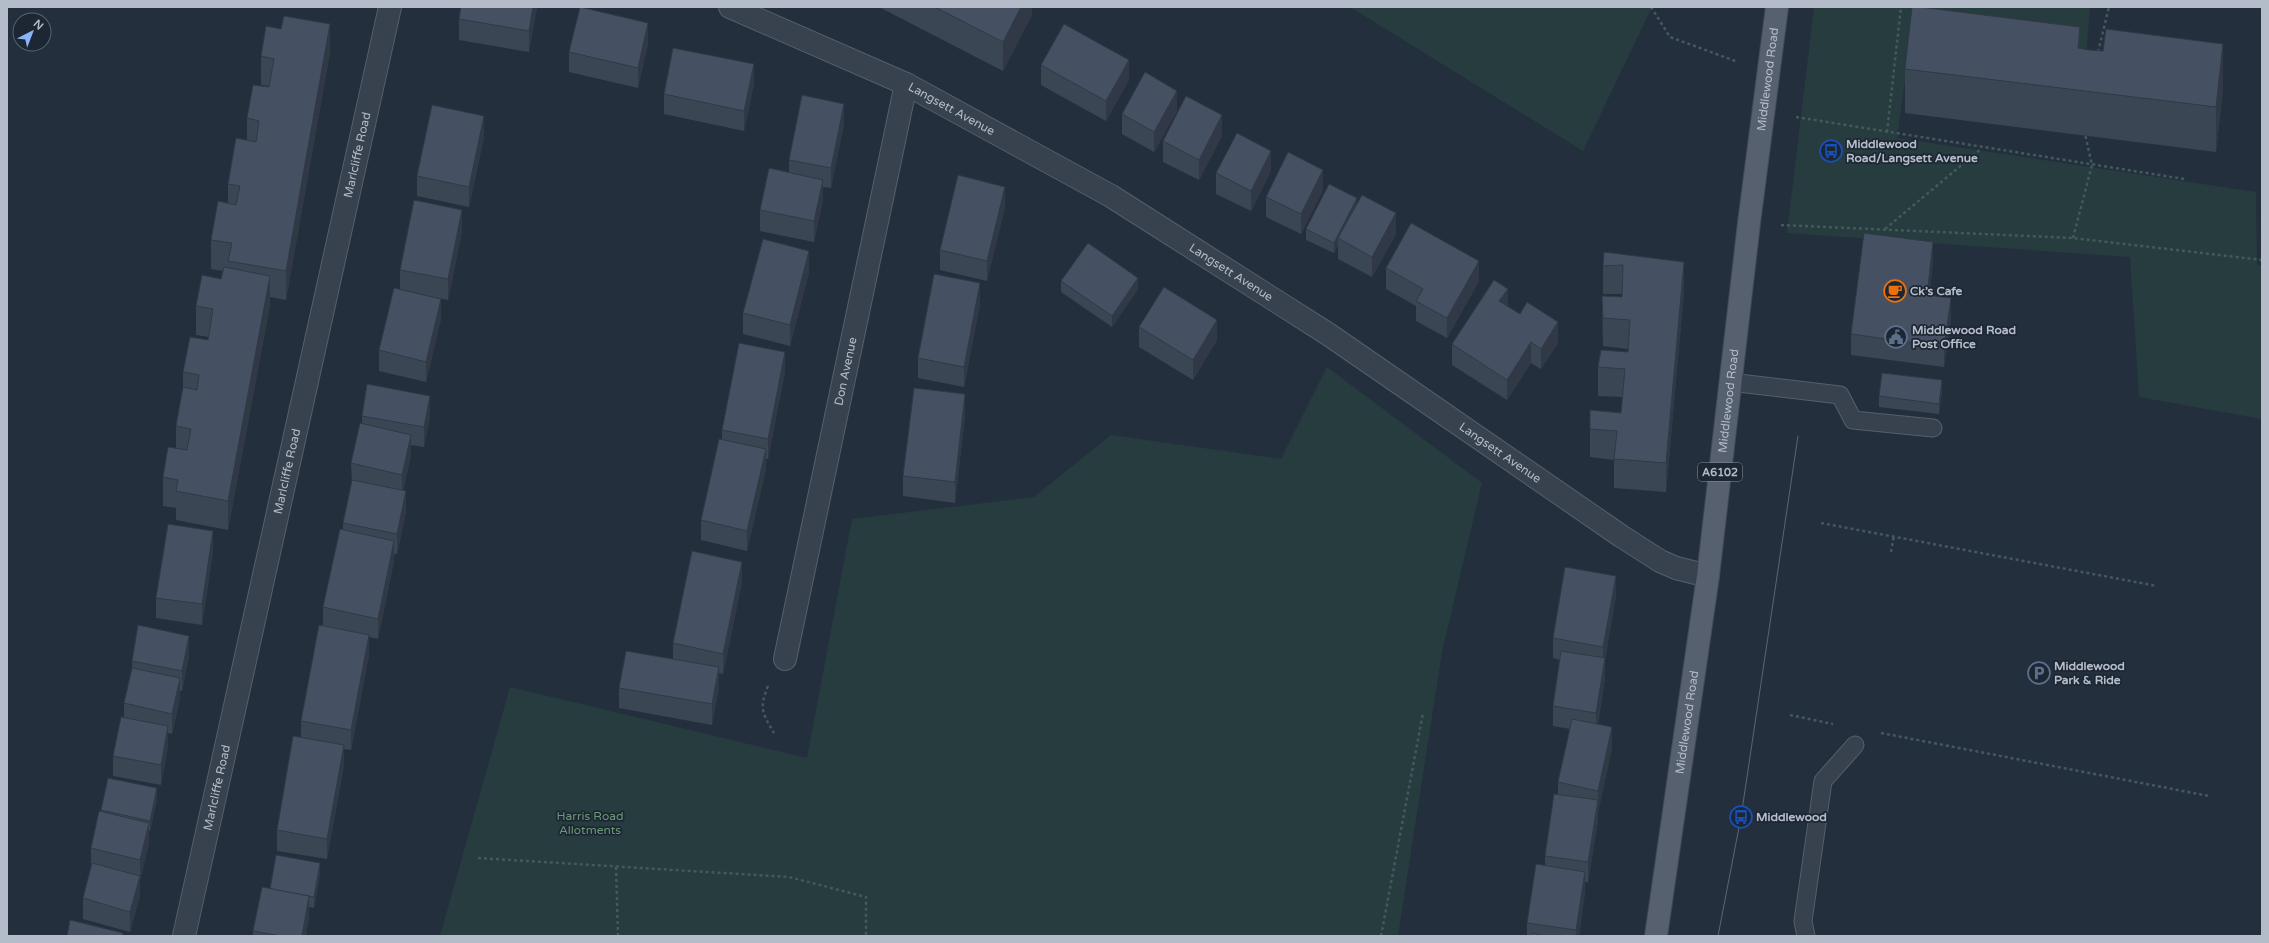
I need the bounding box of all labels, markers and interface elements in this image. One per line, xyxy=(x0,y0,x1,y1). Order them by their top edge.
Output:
north arrow xyxy=(12,12,52,52)
text: N xyxy=(31,17,46,33)
street label: Middlewood Road xyxy=(1754,27,1781,132)
street label: Langsett Avenue xyxy=(906,80,997,138)
street label: Marlcliffe Road xyxy=(341,111,373,199)
place label: Middlewood Road/Langsett Avenue xyxy=(1846,137,1978,166)
bus stop icon: Middlewood Road/Langsett Avenue xyxy=(1818,138,1844,164)
street label: Langsett Avenue xyxy=(1187,241,1276,304)
cafe icon: Ck’s Cafe xyxy=(1882,278,1908,304)
place label: Ck’s Cafe xyxy=(1910,284,1963,298)
place label: Middlewood Road Post Office xyxy=(1912,323,2016,351)
public building icon: Middlewood Road Post Office xyxy=(1883,324,1909,350)
street label: Don Avenue xyxy=(832,336,860,407)
street label: Middlewood Road xyxy=(1715,348,1741,454)
street label: Langsett Avenue xyxy=(1457,420,1544,486)
street label: Marlcliffe Road xyxy=(271,427,303,515)
road number: A6102 xyxy=(1698,463,1742,481)
place label: Middlewood Park & Ride xyxy=(2054,659,2125,687)
parking icon: Middlewood Park & Ride xyxy=(2026,660,2052,686)
street label: Middlewood Road xyxy=(1672,670,1701,775)
street label: Marlcliffe Road xyxy=(201,743,233,832)
bus stop icon: Middlewood xyxy=(1728,804,1754,830)
park label: Harris Road Allotments xyxy=(556,809,624,837)
place label: Middlewood xyxy=(1756,810,1827,824)

